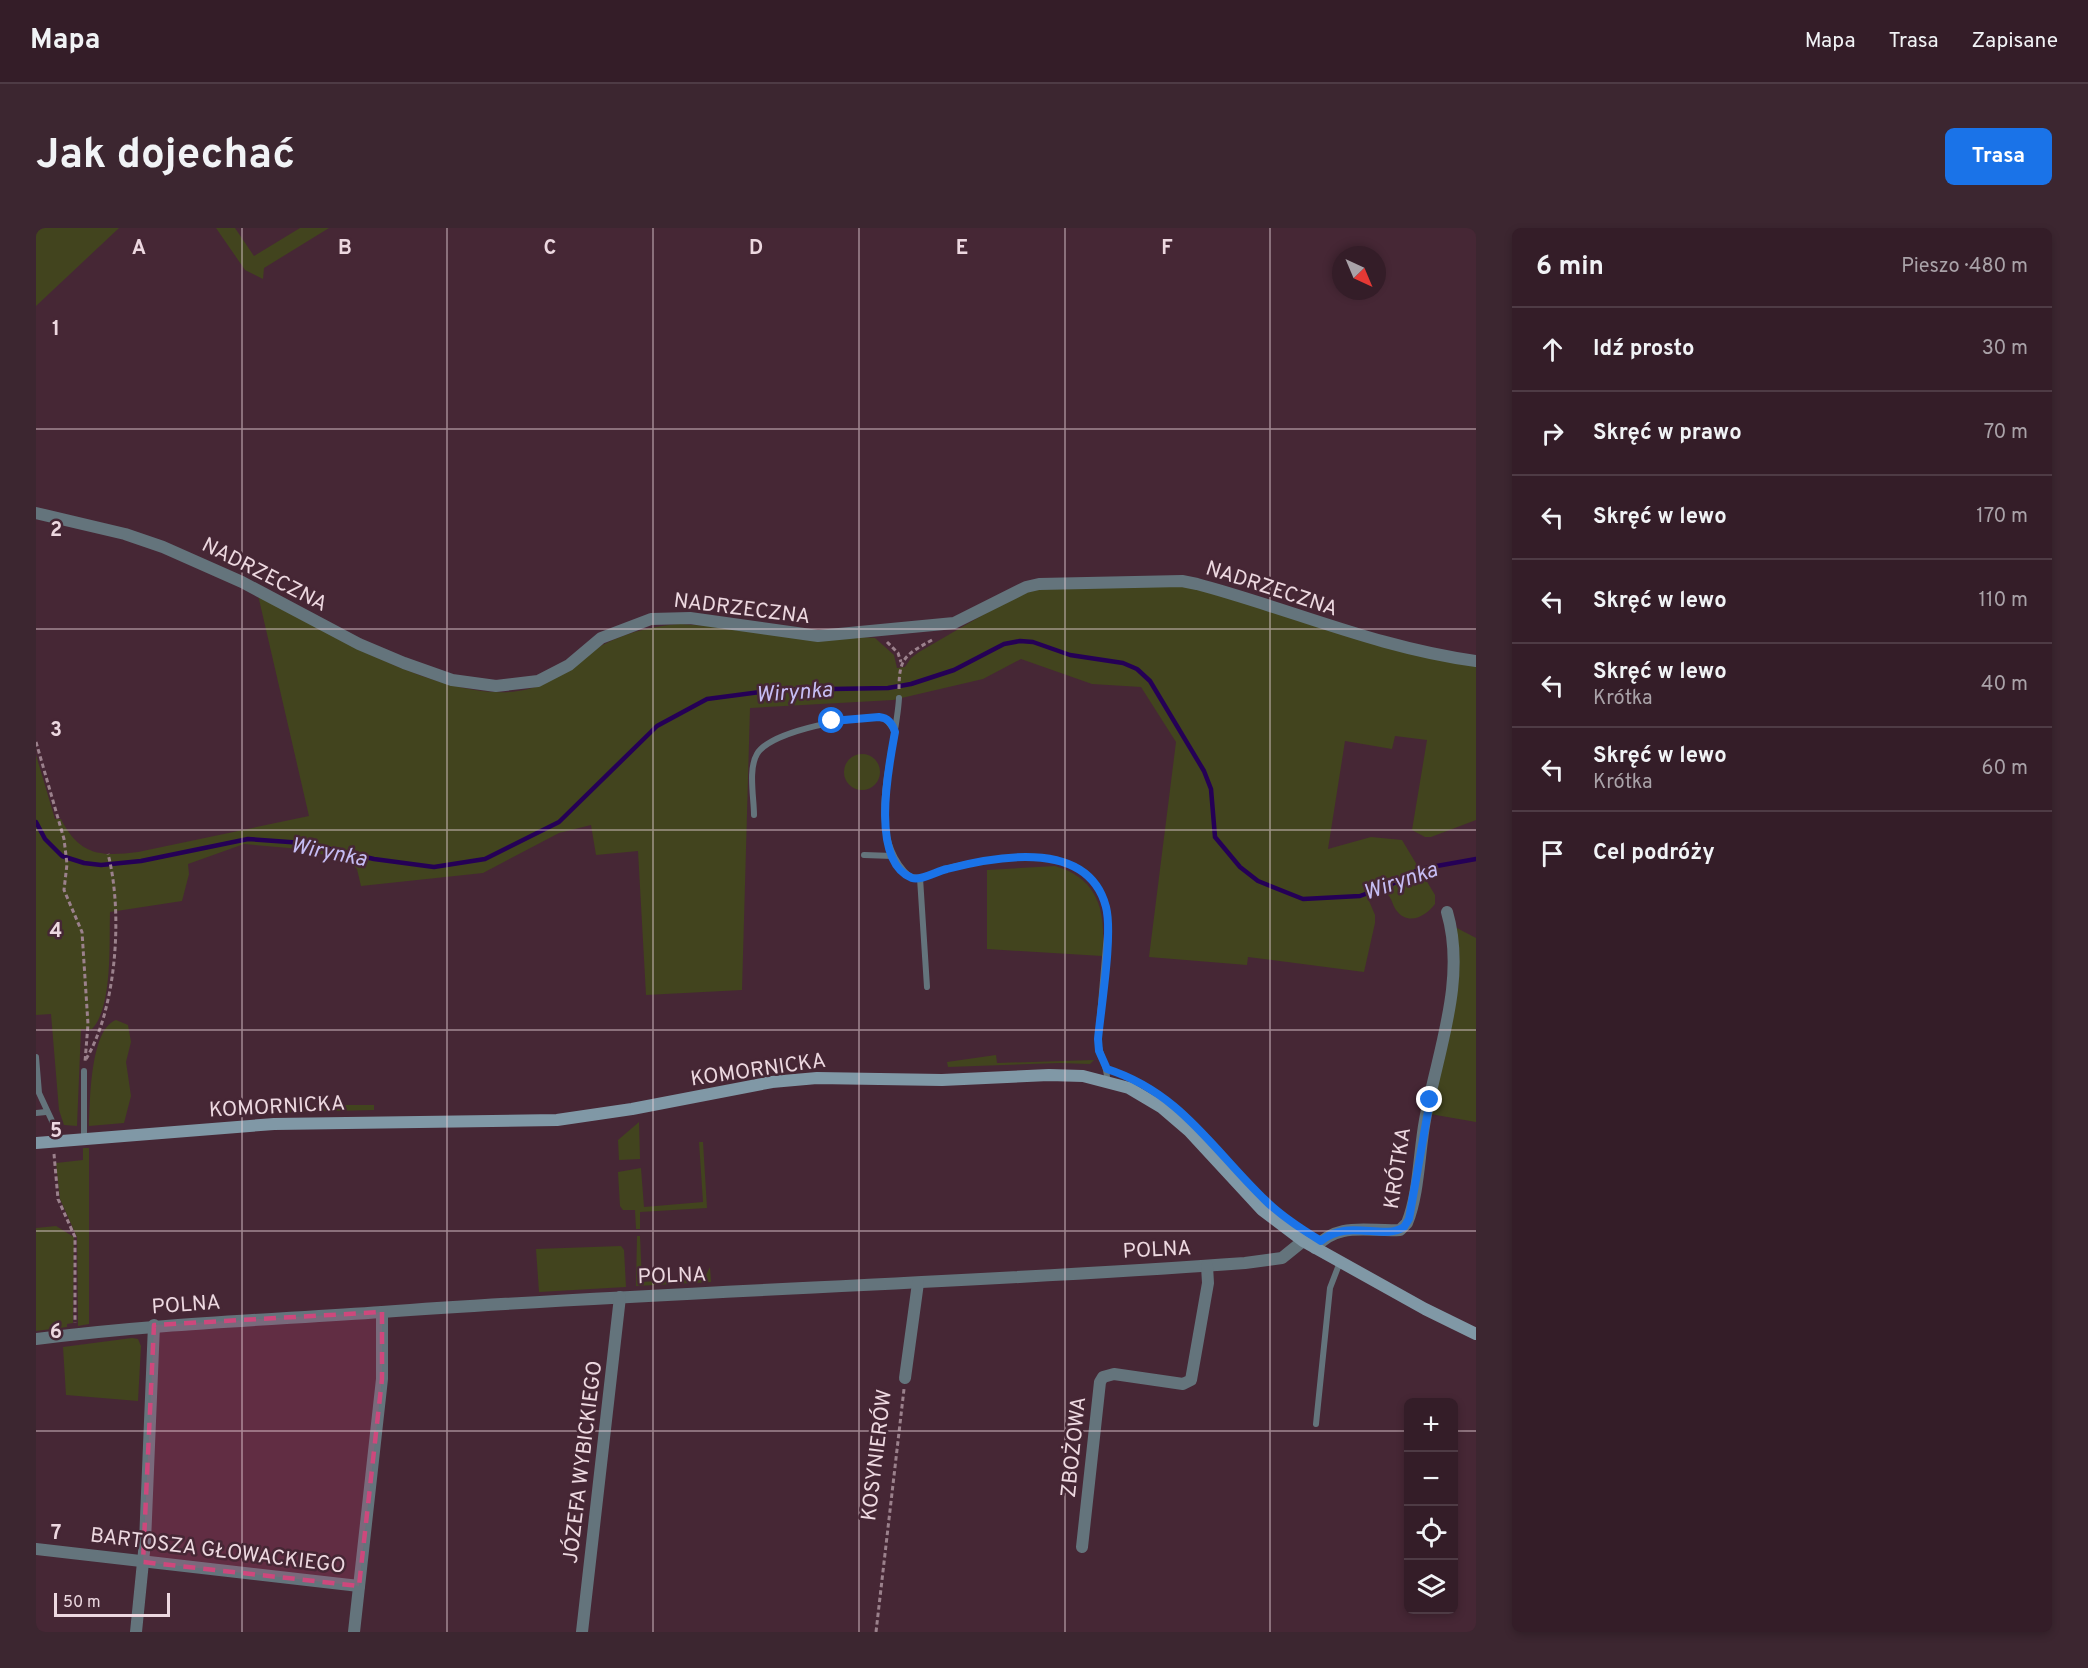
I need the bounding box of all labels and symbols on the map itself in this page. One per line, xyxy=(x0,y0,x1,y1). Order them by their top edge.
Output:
text: A xyxy=(132,236,146,262)
text: B xyxy=(338,236,352,262)
text: C xyxy=(544,236,556,262)
text: D xyxy=(749,236,763,262)
text: E xyxy=(956,236,968,262)
text: F xyxy=(1161,236,1173,262)
north arrow xyxy=(1332,246,1386,300)
text: 1 xyxy=(52,317,60,343)
text: 2 xyxy=(50,518,62,544)
street label: NADRZECZNA xyxy=(197,532,332,619)
street label: NADRZECZNA xyxy=(1202,555,1341,623)
street label: NADRZECZNA xyxy=(672,588,812,631)
water label: Wirynka xyxy=(755,677,834,710)
route start xyxy=(818,707,844,733)
text: 3 xyxy=(50,718,62,744)
water label: Wirynka xyxy=(288,833,369,874)
water label: Wirynka xyxy=(1360,857,1442,908)
text: 4 xyxy=(50,919,62,945)
street label: KOMORNICKA xyxy=(689,1048,828,1093)
route end xyxy=(1416,1086,1442,1112)
street label: KOMORNICKA xyxy=(208,1090,346,1125)
text: 5 xyxy=(50,1119,62,1145)
street label: KRÓTKA xyxy=(1378,1125,1418,1211)
street label: POLNA xyxy=(1122,1235,1192,1266)
street label: POLNA xyxy=(637,1262,707,1291)
street label: POLNA xyxy=(151,1290,221,1321)
text: 6 xyxy=(50,1320,62,1346)
street label: JÓZEFA WYBICKIEGO xyxy=(557,1359,609,1565)
street label: KOSYNIERÓW xyxy=(855,1388,899,1523)
street label: ZBOŻOWA xyxy=(1056,1395,1093,1499)
text: 7 xyxy=(51,1521,61,1547)
street label: BARTOSZA GŁOWACKIEGO xyxy=(89,1522,347,1581)
scale bar xyxy=(54,1590,170,1618)

